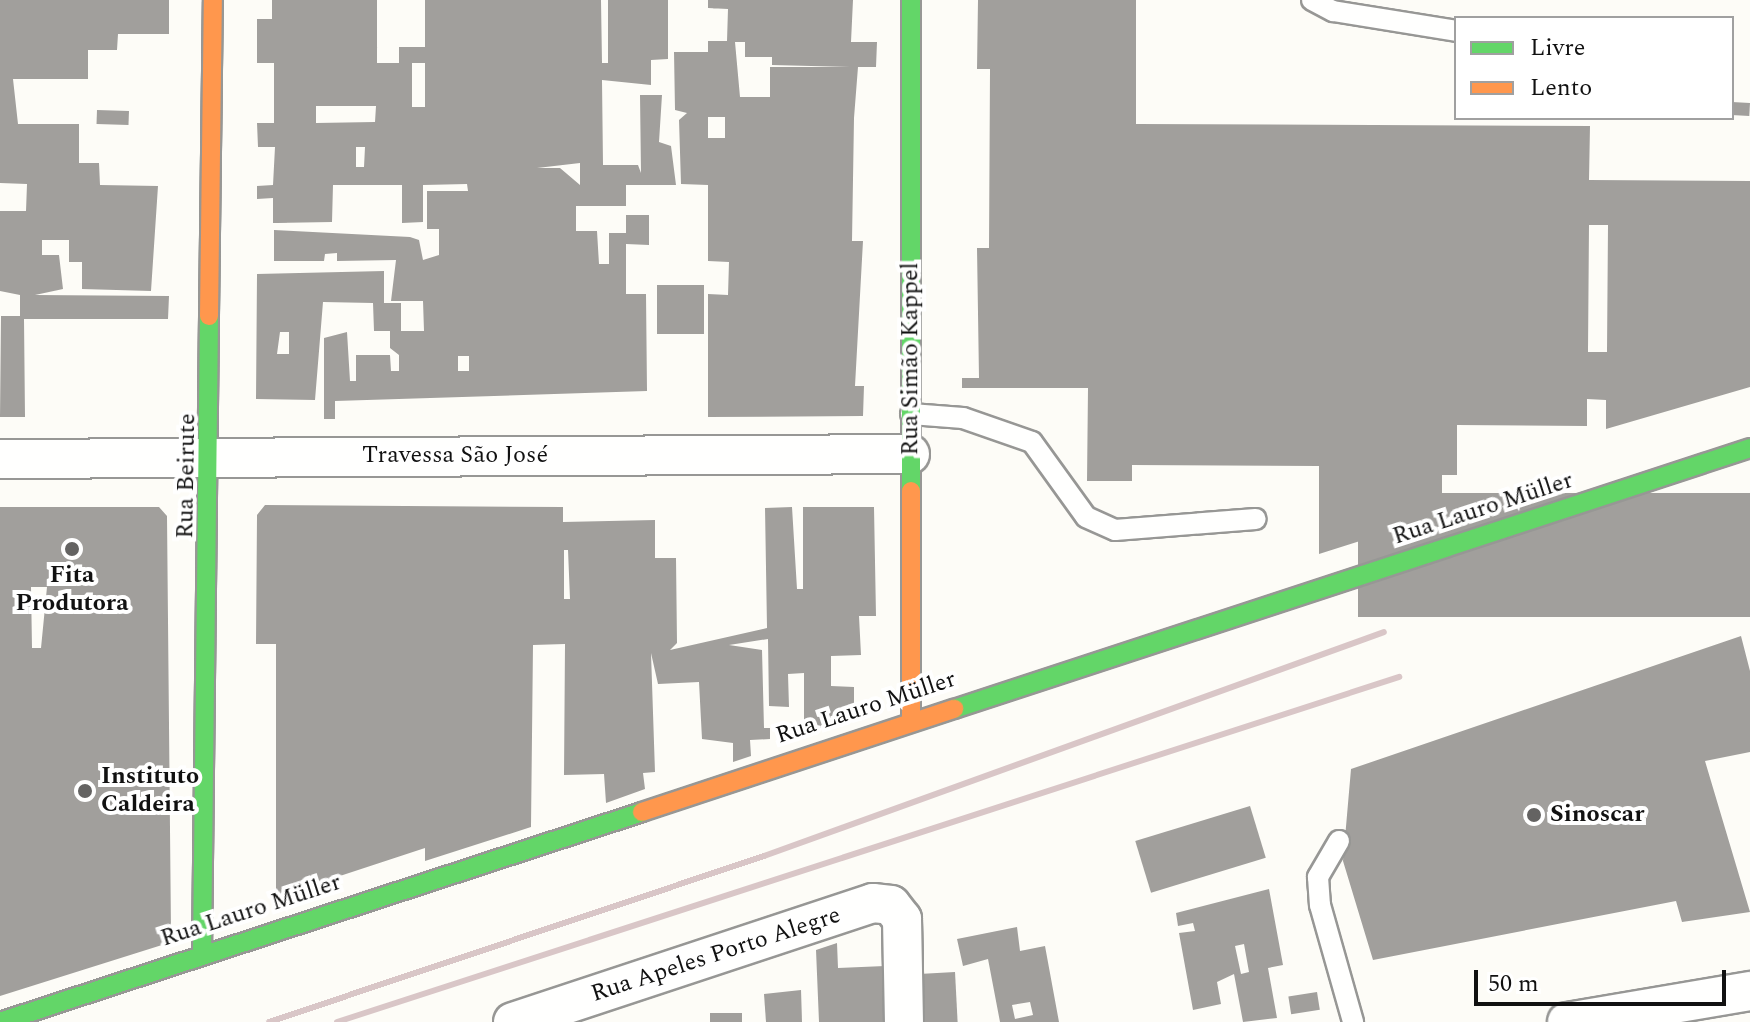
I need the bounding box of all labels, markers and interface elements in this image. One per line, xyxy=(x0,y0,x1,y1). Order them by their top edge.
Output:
legend xyxy=(1454,16,1734,120)
text: Livre xyxy=(1530,30,1585,66)
text: Lento xyxy=(1530,70,1592,106)
street label: Rua Simão Kappel xyxy=(897,262,925,456)
street label: Rua Beirute xyxy=(172,413,202,539)
street label: Travessa São José xyxy=(362,442,548,470)
street label: Rua Lauro Müller xyxy=(1389,466,1577,552)
marker: Fita Produtora xyxy=(63,540,81,558)
place label: Fita Produtora xyxy=(15,562,129,618)
street label: Rua Lauro Müller xyxy=(772,665,960,751)
place label: Instituto Caldeira xyxy=(101,763,199,819)
marker: Instituto Caldeira xyxy=(76,782,94,800)
place label: Sinoscar xyxy=(1550,801,1644,829)
marker: Sinoscar xyxy=(1525,806,1543,824)
street label: Rua Lauro Müller xyxy=(157,868,345,954)
street label: Rua Apeles Porto Alegre xyxy=(588,901,844,1009)
scale bar xyxy=(1478,954,1730,1004)
text: 50 m xyxy=(1488,966,1539,1002)

